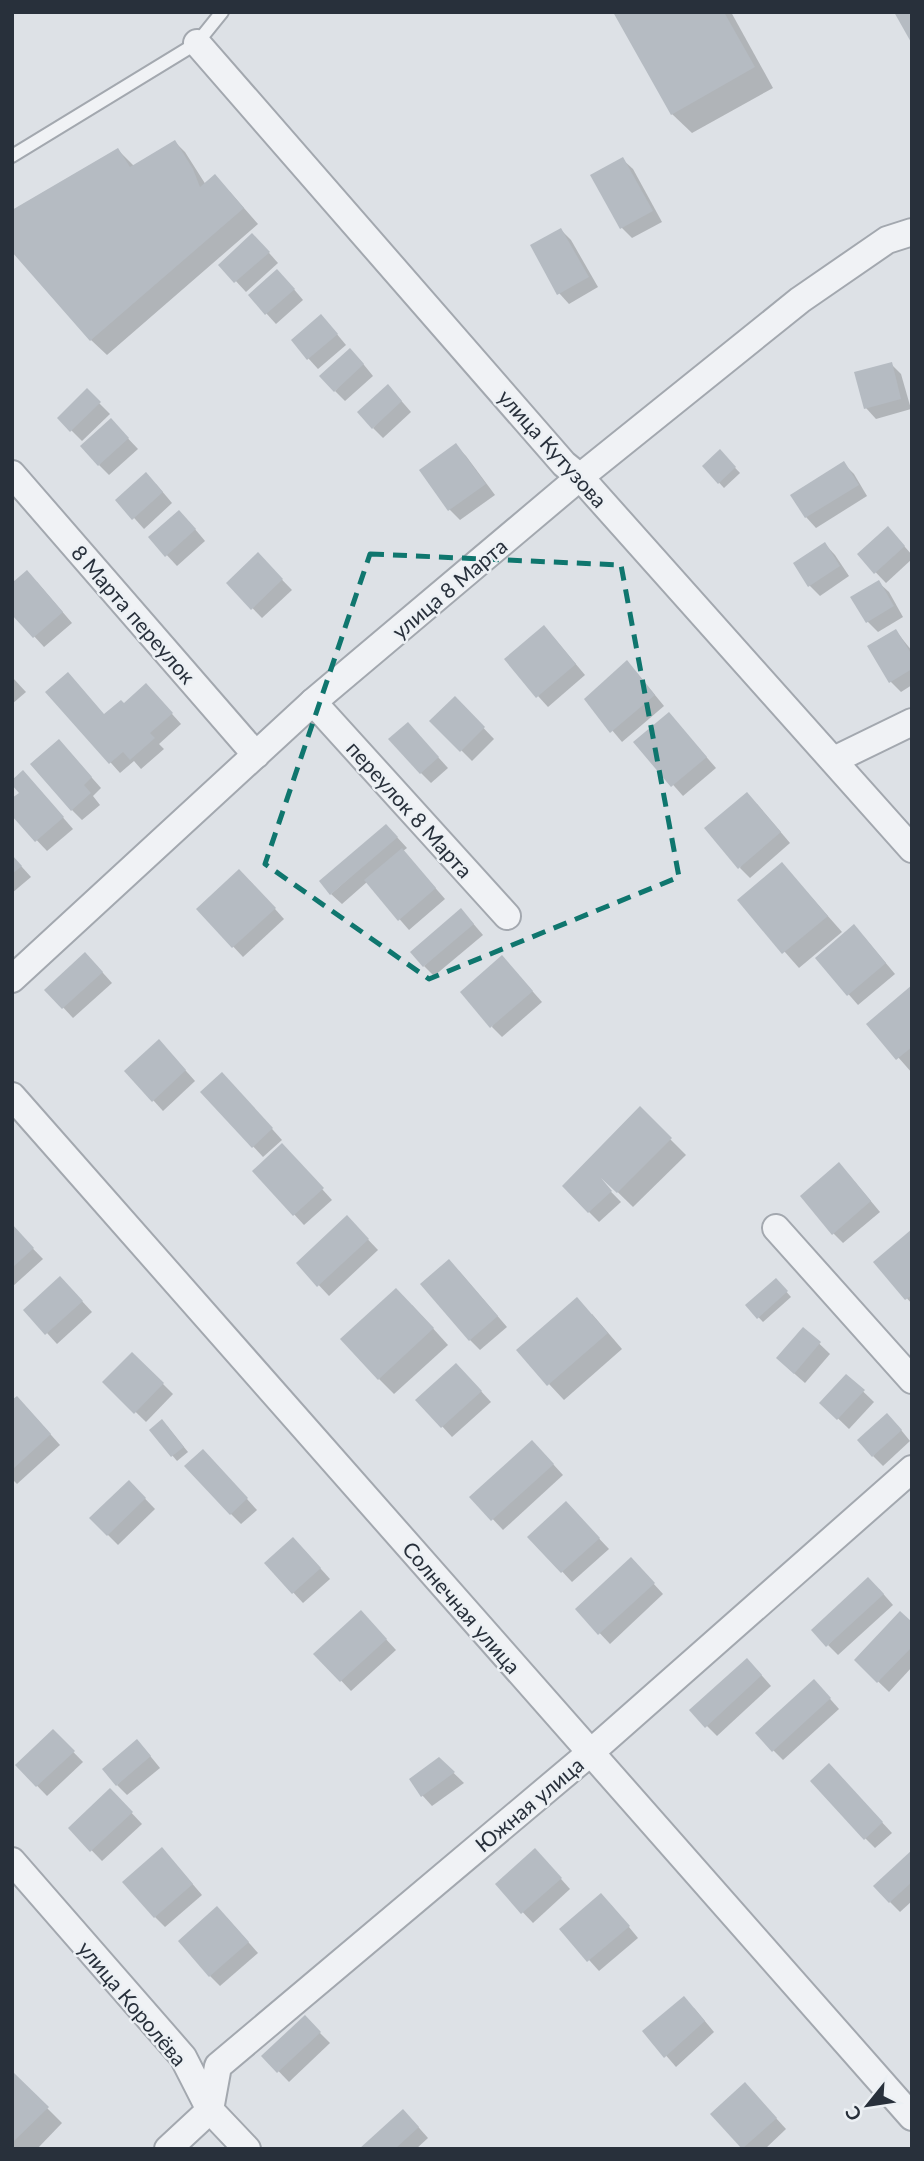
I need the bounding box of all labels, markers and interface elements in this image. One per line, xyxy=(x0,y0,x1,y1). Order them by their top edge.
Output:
street label: улица Кутузова xyxy=(493,384,613,512)
street label: улица 8 Марта xyxy=(386,533,512,643)
street label: 8 Марта переулок xyxy=(67,540,201,688)
street label: переулок 8 Марта xyxy=(342,735,478,883)
street label: Солнечная улица xyxy=(398,1536,526,1678)
street label: Южная улица xyxy=(470,1752,588,1856)
street label: улица Королёва xyxy=(73,1935,193,2071)
north arrow xyxy=(833,2070,903,2140)
text: С xyxy=(840,2102,866,2125)

